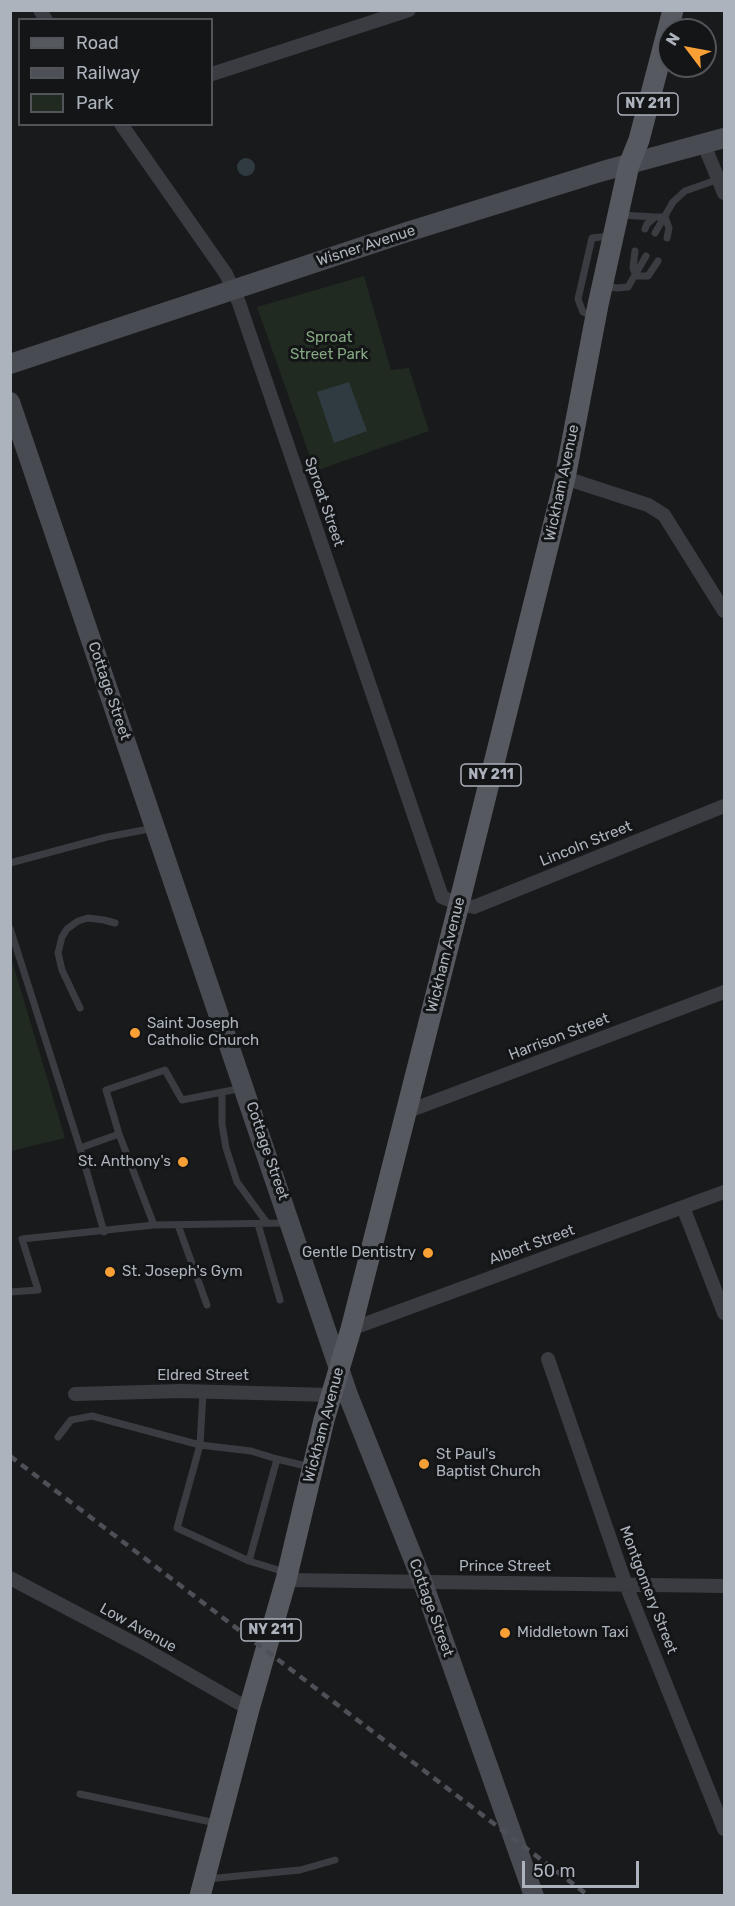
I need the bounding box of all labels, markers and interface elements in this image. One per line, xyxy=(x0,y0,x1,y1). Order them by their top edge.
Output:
legend xyxy=(18,18,213,126)
north arrow xyxy=(657,18,717,78)
text: N xyxy=(662,29,684,49)
text: Road xyxy=(76,32,119,54)
text: Railway xyxy=(76,62,140,84)
text: Park xyxy=(76,92,113,114)
road number: NY 211 xyxy=(618,93,678,115)
street label: Wisner Avenue xyxy=(314,222,418,270)
park label: Sproat Street Park xyxy=(290,329,368,364)
street label: Wickham Avenue xyxy=(541,423,583,543)
street label: Sproat Street xyxy=(300,455,348,549)
street label: Cottage Street xyxy=(84,639,134,743)
road number: NY 211 xyxy=(461,764,521,786)
street label: Lincoln Street xyxy=(537,817,635,871)
street label: Wickham Avenue xyxy=(423,895,469,1015)
street label: Harrison Street xyxy=(506,1010,612,1064)
place label: Saint Joseph Catholic Church xyxy=(147,1015,259,1050)
marker: Saint Joseph Catholic Church xyxy=(128,1026,142,1040)
street label: Cottage Street xyxy=(242,1099,292,1203)
place label: St. Anthony's xyxy=(78,1153,171,1171)
marker: St. Anthony's xyxy=(176,1155,190,1169)
street label: Albert Street xyxy=(487,1221,577,1269)
place label: Gentle Dentistry xyxy=(302,1244,416,1262)
marker: Gentle Dentistry xyxy=(421,1246,435,1260)
place label: St. Joseph's Gym xyxy=(122,1263,243,1281)
marker: St. Joseph's Gym xyxy=(103,1265,117,1279)
street label: Wickham Avenue xyxy=(300,1365,348,1485)
street label: Eldred Street xyxy=(157,1367,249,1385)
place label: St Paul's Baptist Church xyxy=(436,1446,541,1481)
marker: St Paul's Baptist Church xyxy=(417,1457,431,1471)
street label: Montgomery Street xyxy=(615,1523,681,1657)
street label: Cottage Street xyxy=(405,1557,457,1659)
street label: Prince Street xyxy=(459,1558,551,1576)
street label: Low Avenue xyxy=(96,1600,180,1656)
road number: NY 211 xyxy=(241,1619,301,1641)
place label: Middletown Taxi xyxy=(517,1624,629,1642)
marker: Middletown Taxi xyxy=(498,1626,512,1640)
scale bar xyxy=(525,1849,642,1887)
text: 50 m xyxy=(533,1860,576,1882)

